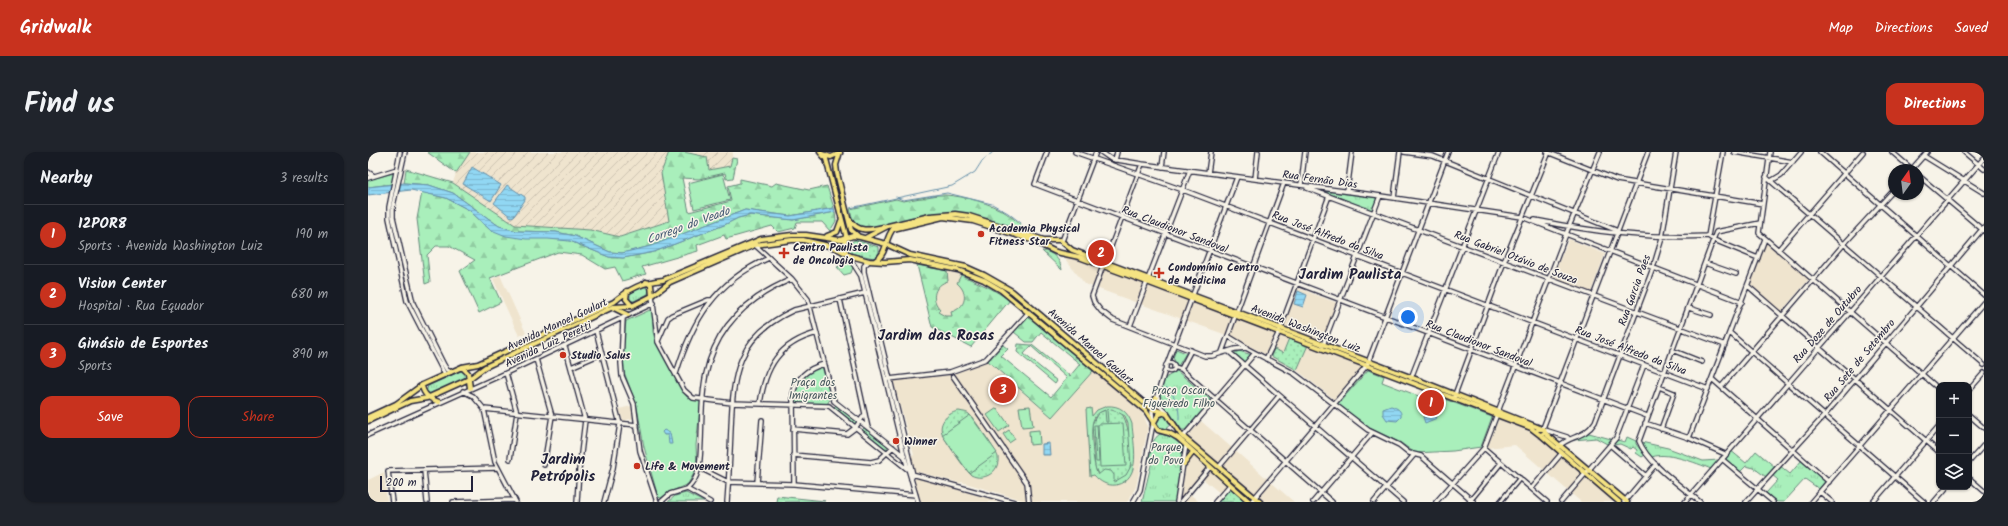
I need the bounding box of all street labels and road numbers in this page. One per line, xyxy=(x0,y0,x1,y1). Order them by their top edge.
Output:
street label: Rua Fernão Dias xyxy=(1281,166,1359,194)
street label: Rua Claudionor Sandoval xyxy=(1119,201,1231,259)
street label: Rua José Alfredo da Silva xyxy=(1269,206,1386,266)
street label: Rua Gabriel Otávio de Souza xyxy=(1451,226,1580,290)
street label: Rua Garcia Paes xyxy=(1614,252,1656,329)
street label: Rua Doze de Outubro xyxy=(1789,282,1867,368)
street label: Avenida Manoel Goulart xyxy=(504,293,611,356)
street label: Avenida Washington Luiz xyxy=(1248,300,1363,358)
street label: Avenida Manoel Goulart xyxy=(1043,304,1138,390)
street label: Rua Claudionor Sandoval xyxy=(1423,315,1535,373)
street label: Rua Sete de Setembro xyxy=(1820,315,1900,406)
street label: Avenida Luiz Peretti xyxy=(502,317,595,373)
street label: Rua José Alfredo da Silva xyxy=(1572,321,1689,381)

